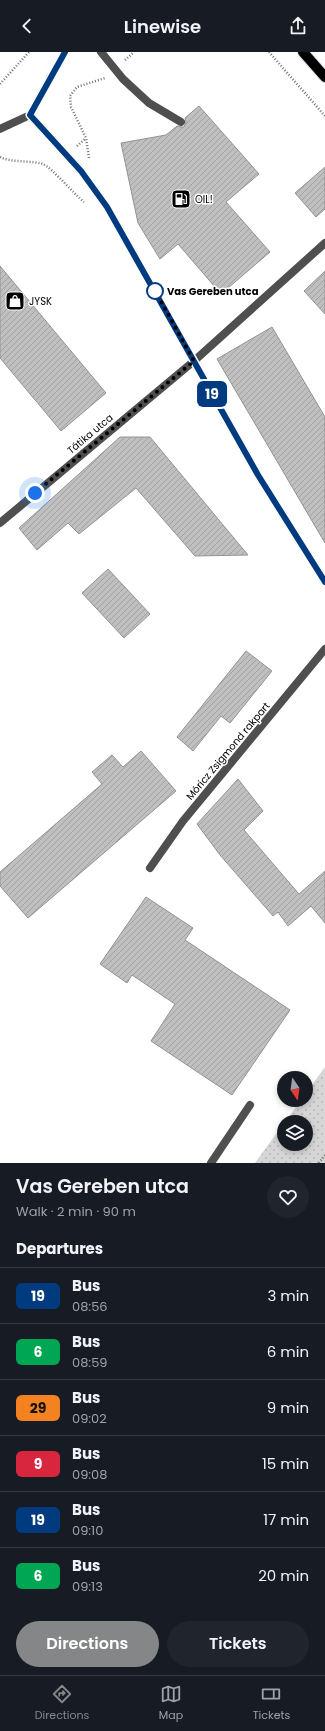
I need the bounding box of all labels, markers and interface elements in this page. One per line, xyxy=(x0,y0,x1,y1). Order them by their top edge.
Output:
text: Linewise xyxy=(124,14,201,39)
icon: back xyxy=(16,15,38,37)
icon: share xyxy=(287,15,309,37)
fuel station icon: OIL! xyxy=(170,188,192,210)
place label: OIL! xyxy=(195,192,213,207)
marker: Vas Gereben utca xyxy=(146,282,164,300)
place label: Vas Gereben utca xyxy=(167,284,259,299)
shop icon: JYSK xyxy=(4,290,26,312)
place label: JYSK xyxy=(29,294,52,309)
line badge: 19 xyxy=(194,381,230,407)
text: 19 xyxy=(205,384,219,404)
street label: Tátika utca xyxy=(64,410,116,458)
your location xyxy=(25,483,45,503)
street label: Móricz Zsigmond rakpart xyxy=(183,699,274,803)
north arrow xyxy=(277,1071,313,1107)
map controls xyxy=(277,1071,313,1151)
button: layers xyxy=(277,1115,313,1151)
text: Vas Gereben utca xyxy=(16,1173,189,1200)
button: heart xyxy=(267,1176,309,1218)
text: Walk · 2 min · 90 m xyxy=(16,1202,136,1221)
text: Departures xyxy=(16,1238,103,1259)
text: Bus xyxy=(72,1275,100,1296)
text: 3 min xyxy=(267,1285,309,1306)
text: 19 xyxy=(31,1286,45,1306)
text: 08:56 xyxy=(72,1297,108,1316)
text: Bus xyxy=(72,1331,100,1352)
text: 6 min xyxy=(267,1341,309,1362)
text: 6 xyxy=(34,1342,42,1362)
text: 08:59 xyxy=(72,1353,108,1372)
text: Bus xyxy=(72,1387,100,1408)
text: 9 min xyxy=(267,1397,309,1418)
text: 29 xyxy=(30,1398,46,1418)
text: 09:02 xyxy=(72,1409,107,1428)
text: Bus xyxy=(72,1443,100,1464)
text: 15 min xyxy=(262,1453,309,1474)
text: 9 xyxy=(34,1454,42,1474)
text: 09:08 xyxy=(72,1465,108,1484)
text: Bus xyxy=(72,1499,100,1520)
text: 17 min xyxy=(263,1509,309,1530)
text: 19 xyxy=(31,1510,45,1530)
text: 09:10 xyxy=(72,1521,103,1540)
text: Bus xyxy=(72,1555,100,1576)
text: 20 min xyxy=(258,1565,309,1586)
text: 6 xyxy=(34,1566,42,1586)
text: 09:13 xyxy=(72,1577,103,1596)
button: Directions xyxy=(16,1621,159,1667)
button: Tickets xyxy=(167,1621,309,1667)
tab: Directions xyxy=(35,1683,89,1724)
tab: Map xyxy=(159,1683,183,1724)
tab: Tickets xyxy=(253,1683,290,1724)

